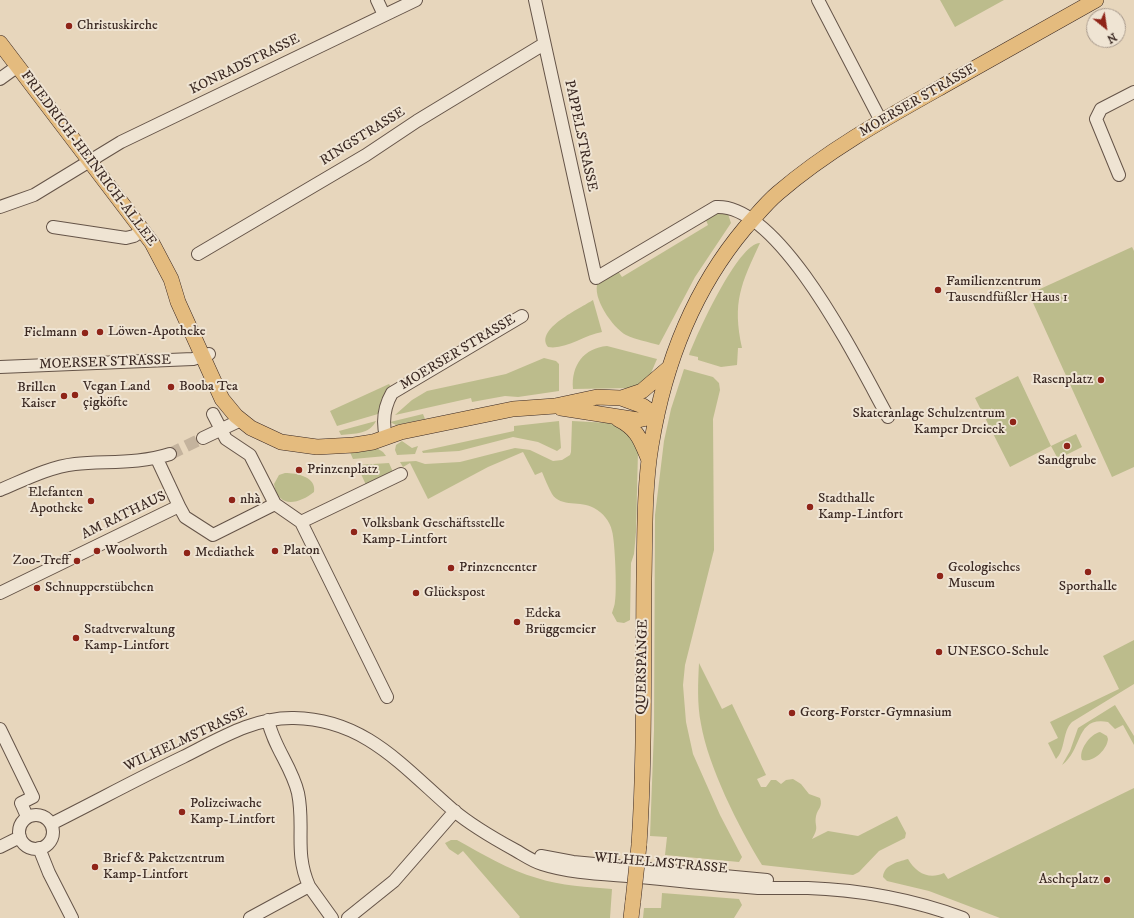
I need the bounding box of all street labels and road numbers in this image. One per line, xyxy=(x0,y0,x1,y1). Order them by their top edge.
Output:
street label: KONRADSTRASSE xyxy=(187,31,303,99)
street label: MOERSER STRASSE xyxy=(857,61,979,141)
street label: FRIEDRICH-HEINRICH-ALLEE xyxy=(17,68,159,250)
street label: PAPPELSTRASSE xyxy=(560,79,600,193)
street label: RINGSTRASSE xyxy=(317,104,409,170)
street label: MOERSER STRASSE xyxy=(397,312,519,394)
street label: MOERSER STRASSE xyxy=(39,352,171,374)
street label: AM RATHAUS xyxy=(79,488,169,544)
street label: QUERSPANGE xyxy=(634,619,652,715)
street label: WILHELMSTRASSE xyxy=(122,704,250,776)
street label: WILHELMSTRASSE xyxy=(594,850,728,878)

